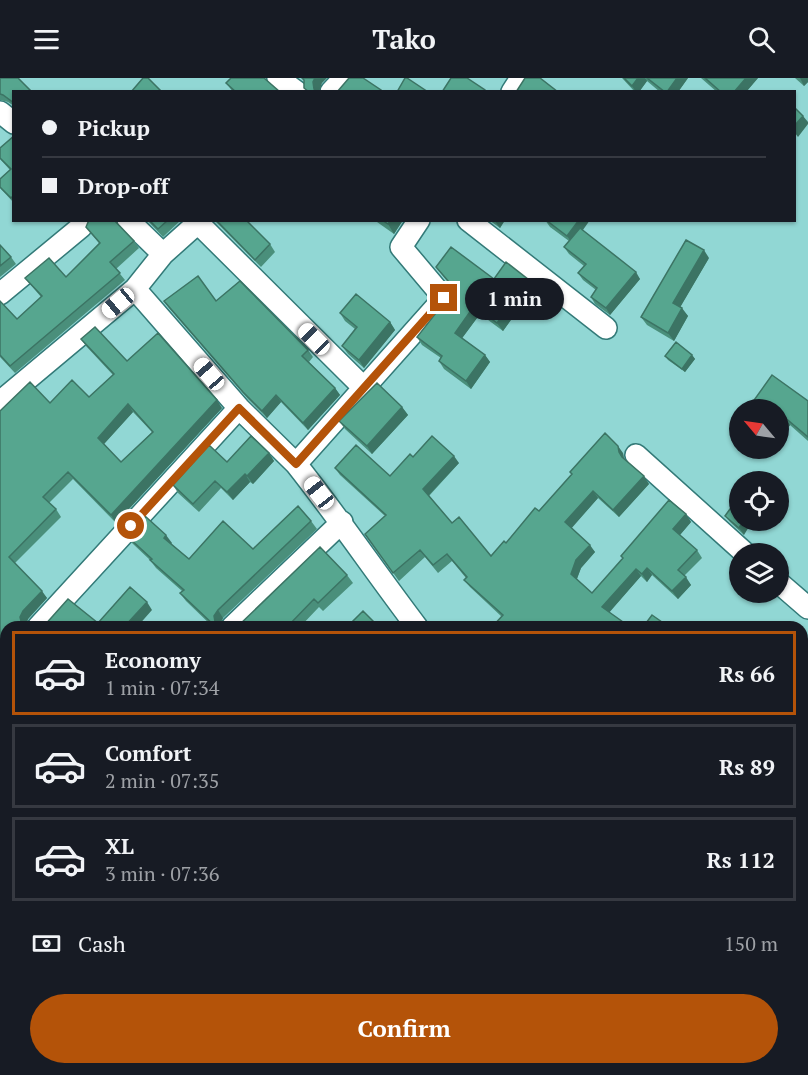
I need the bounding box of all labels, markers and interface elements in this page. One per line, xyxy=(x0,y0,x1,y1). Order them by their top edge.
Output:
text: Tako xyxy=(372,21,436,57)
icon: menu xyxy=(30,23,63,56)
icon: search xyxy=(745,23,778,56)
text: Pickup xyxy=(78,113,150,142)
text: Drop-off xyxy=(78,171,169,200)
callout: 1 min xyxy=(465,277,564,319)
route end xyxy=(430,284,457,311)
car xyxy=(98,285,138,321)
text: 1 min xyxy=(487,285,542,312)
car xyxy=(295,320,333,358)
car xyxy=(190,355,228,393)
north arrow xyxy=(729,399,789,459)
map controls xyxy=(729,399,789,603)
button: locate xyxy=(729,471,789,531)
car xyxy=(301,473,337,513)
route start xyxy=(117,512,144,539)
button: layers xyxy=(729,543,789,603)
text: Economy xyxy=(105,645,201,674)
icon: car xyxy=(33,646,87,700)
text: Rs 66 xyxy=(719,659,775,688)
text: 1 min · 07:34 xyxy=(105,674,219,701)
text: Comfort xyxy=(105,738,191,767)
icon: car xyxy=(33,739,87,793)
text: Rs 89 xyxy=(719,752,775,781)
text: 2 min · 07:35 xyxy=(105,767,219,794)
text: XL xyxy=(105,831,134,860)
icon: car xyxy=(33,832,87,886)
text: Rs 112 xyxy=(706,845,775,874)
text: 3 min · 07:36 xyxy=(105,860,219,887)
icon: cash xyxy=(30,927,63,960)
text: Cash xyxy=(78,929,126,958)
text: 150 m xyxy=(724,930,778,957)
button: Confirm xyxy=(30,994,778,1063)

